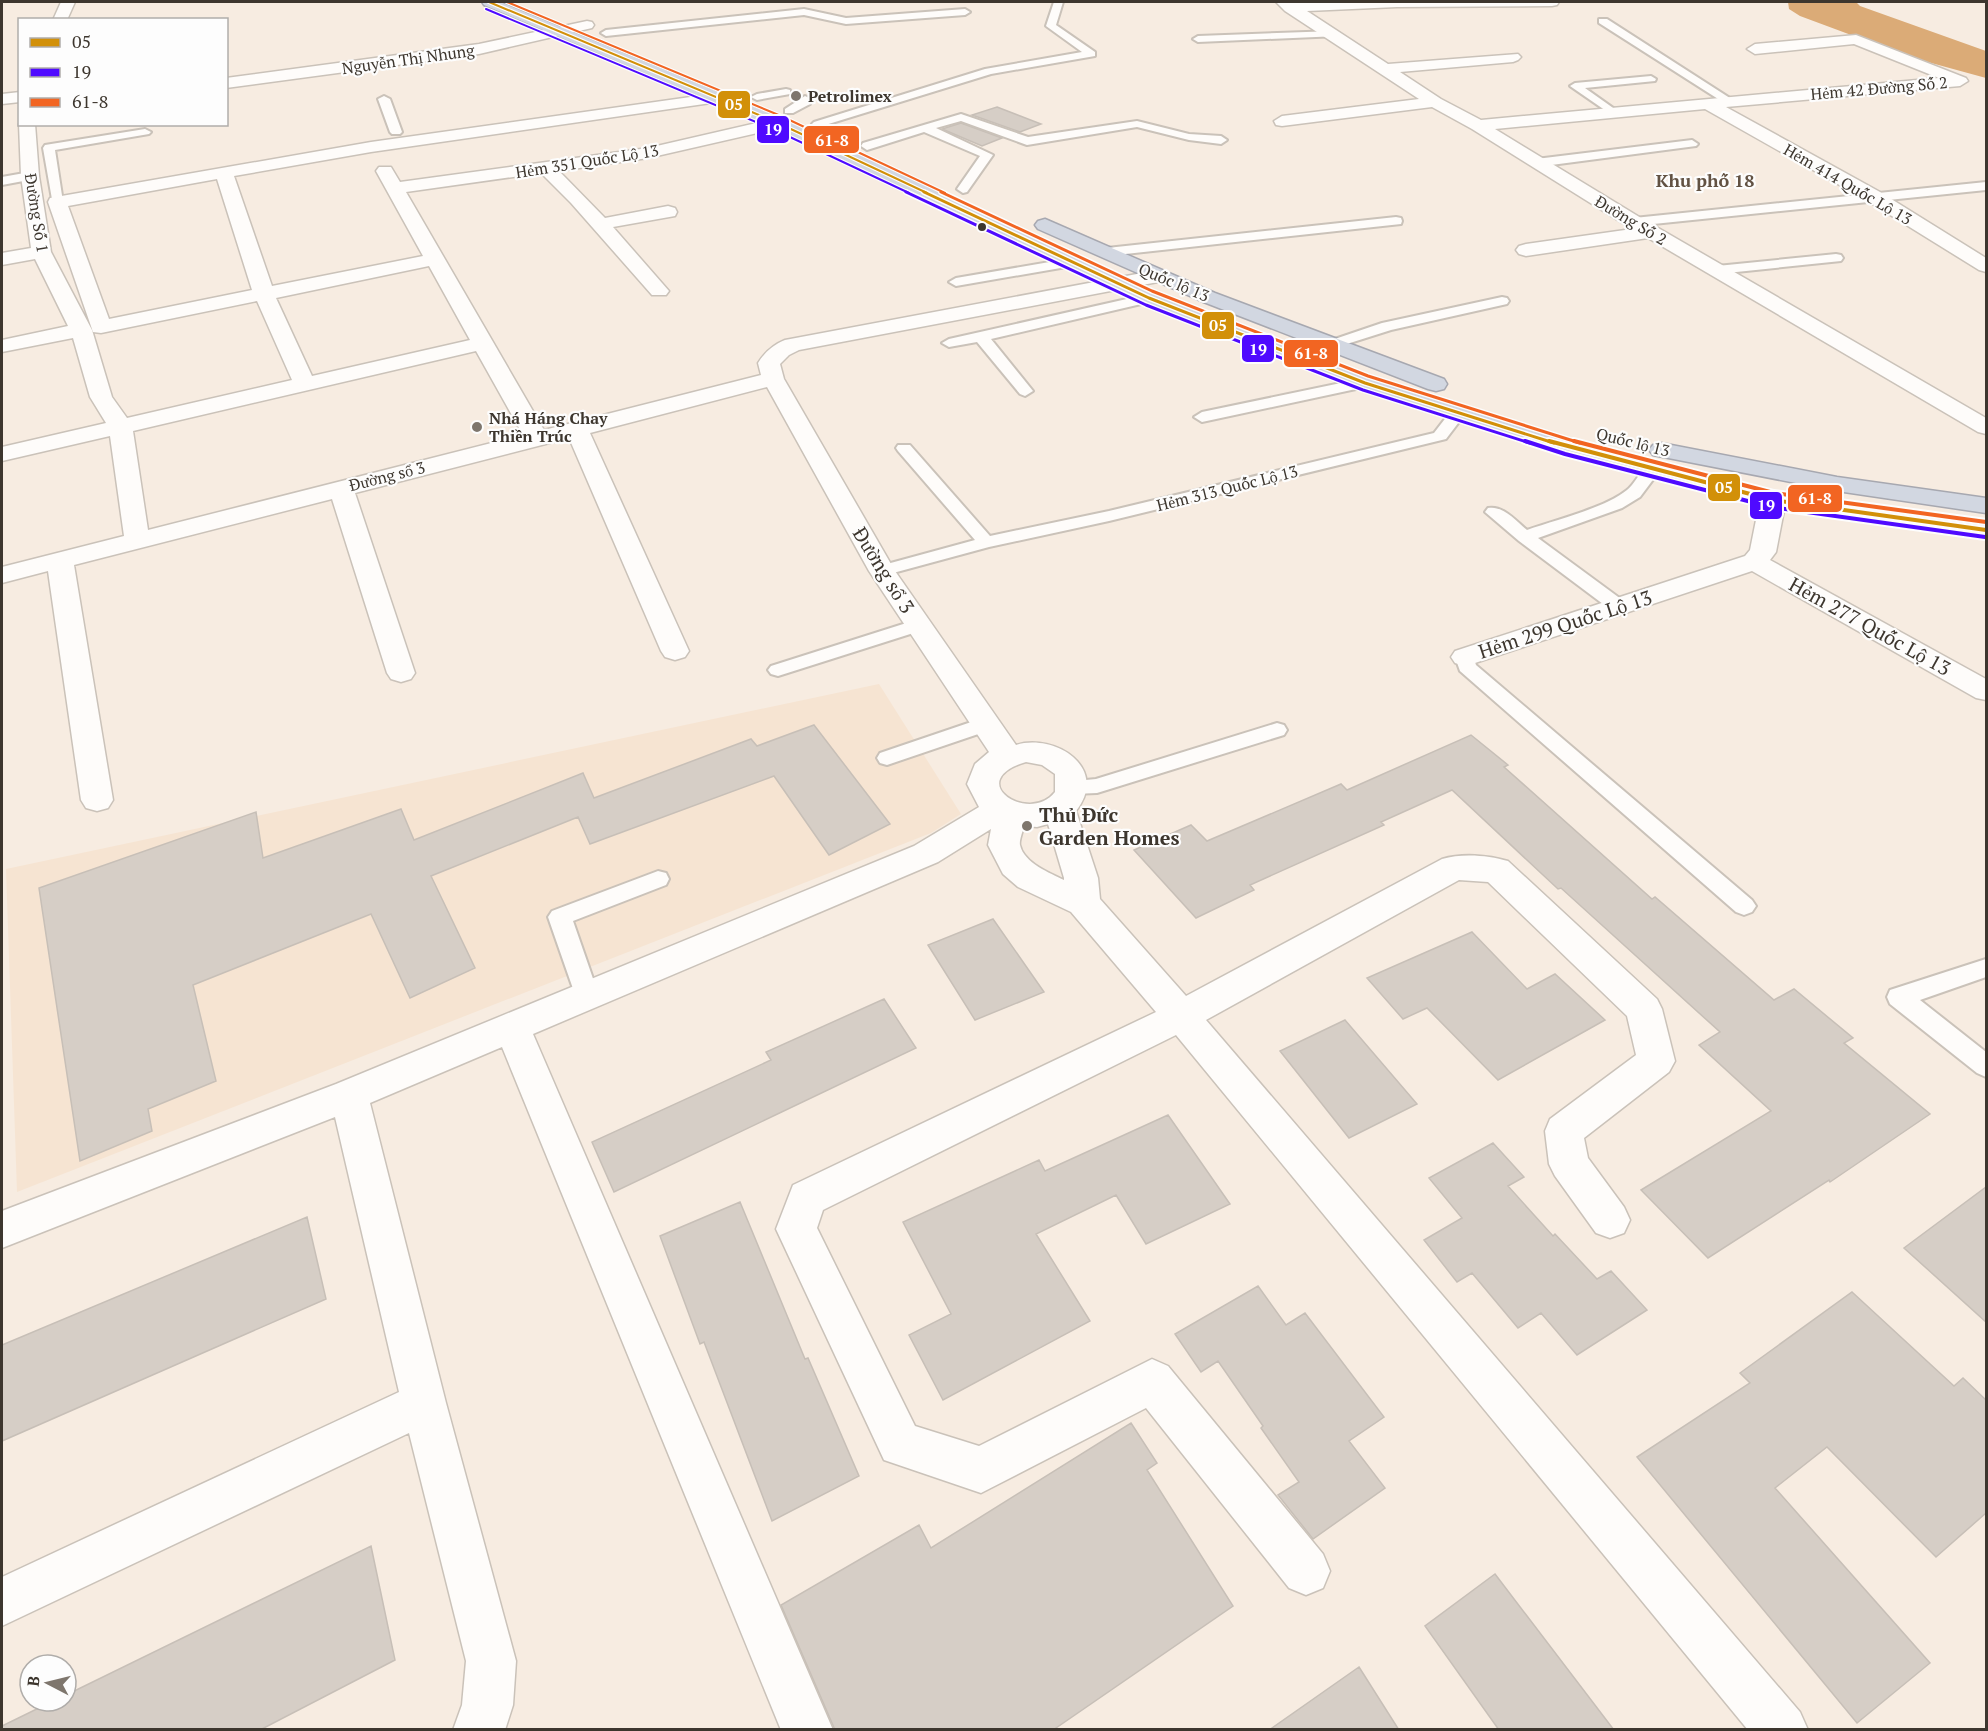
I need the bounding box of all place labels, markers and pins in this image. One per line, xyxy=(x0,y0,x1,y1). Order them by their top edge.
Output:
place label: Petrolimex xyxy=(808,85,892,107)
marker: Petrolimex xyxy=(789,89,803,103)
unlabelled marker xyxy=(976,221,988,233)
place label: Nhá Háng Chay Thiền Trúc xyxy=(489,407,608,447)
marker: Nhá Háng Chay Thiền Trúc xyxy=(470,420,484,434)
place label: Thủ Đức Garden Homes xyxy=(1039,801,1179,851)
marker: Thủ Đức Garden Homes xyxy=(1020,819,1034,833)

